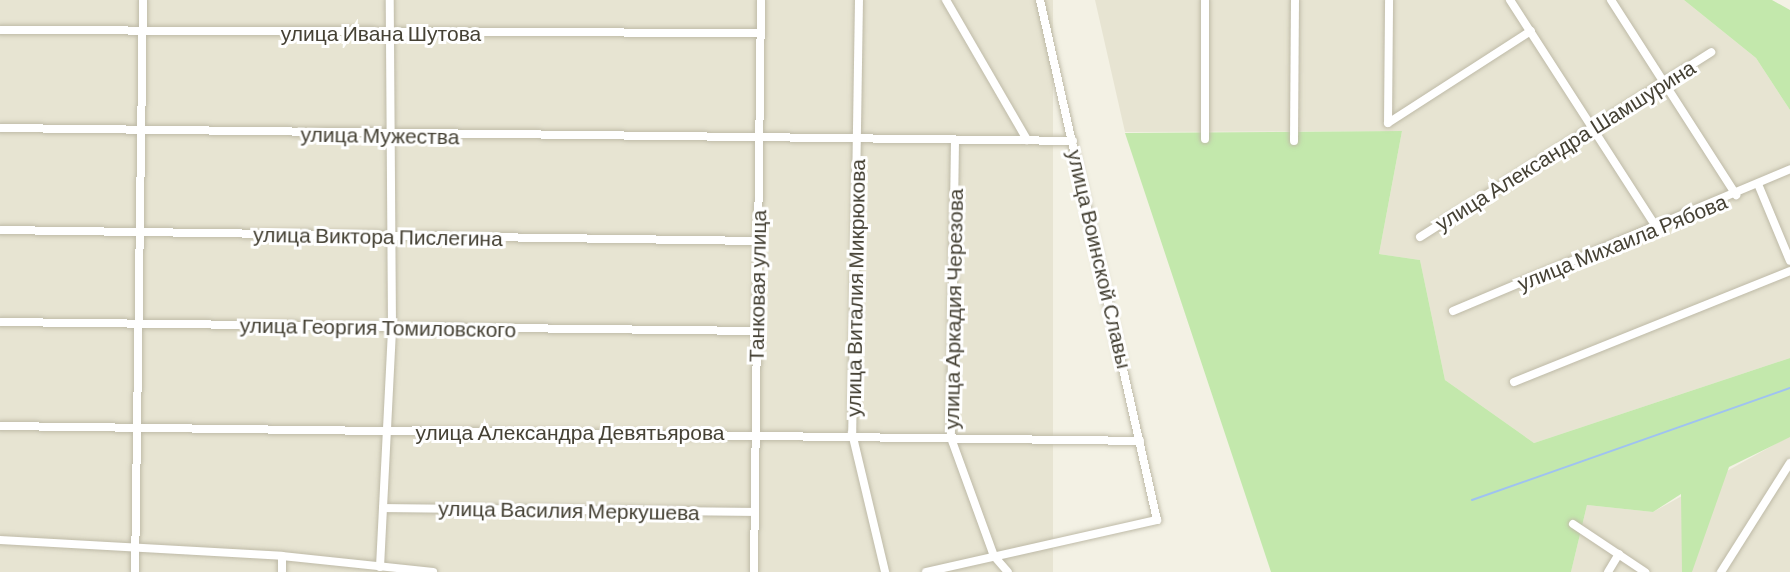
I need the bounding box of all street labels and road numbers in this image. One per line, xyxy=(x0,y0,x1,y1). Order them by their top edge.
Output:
street label: улица Ивана Шутова xyxy=(281,20,481,46)
street label: улица Александра Шамшурина xyxy=(1430,54,1700,236)
street label: улица Мужества xyxy=(300,121,460,149)
street label: улица Воинской Славы xyxy=(1063,147,1137,371)
street label: улица Виталия Микрюкова xyxy=(840,159,870,417)
street label: улица Аркадия Черезова xyxy=(938,188,968,430)
street label: улица Михаила Рябова xyxy=(1513,188,1731,296)
street label: Танковая улица xyxy=(743,210,771,362)
street label: улица Виктора Пислегина xyxy=(253,221,503,251)
street label: улица Георгия Томиловского xyxy=(240,312,516,342)
street label: улица Александра Девятьярова xyxy=(416,419,724,445)
street label: улица Василия Меркушева xyxy=(438,495,700,525)

